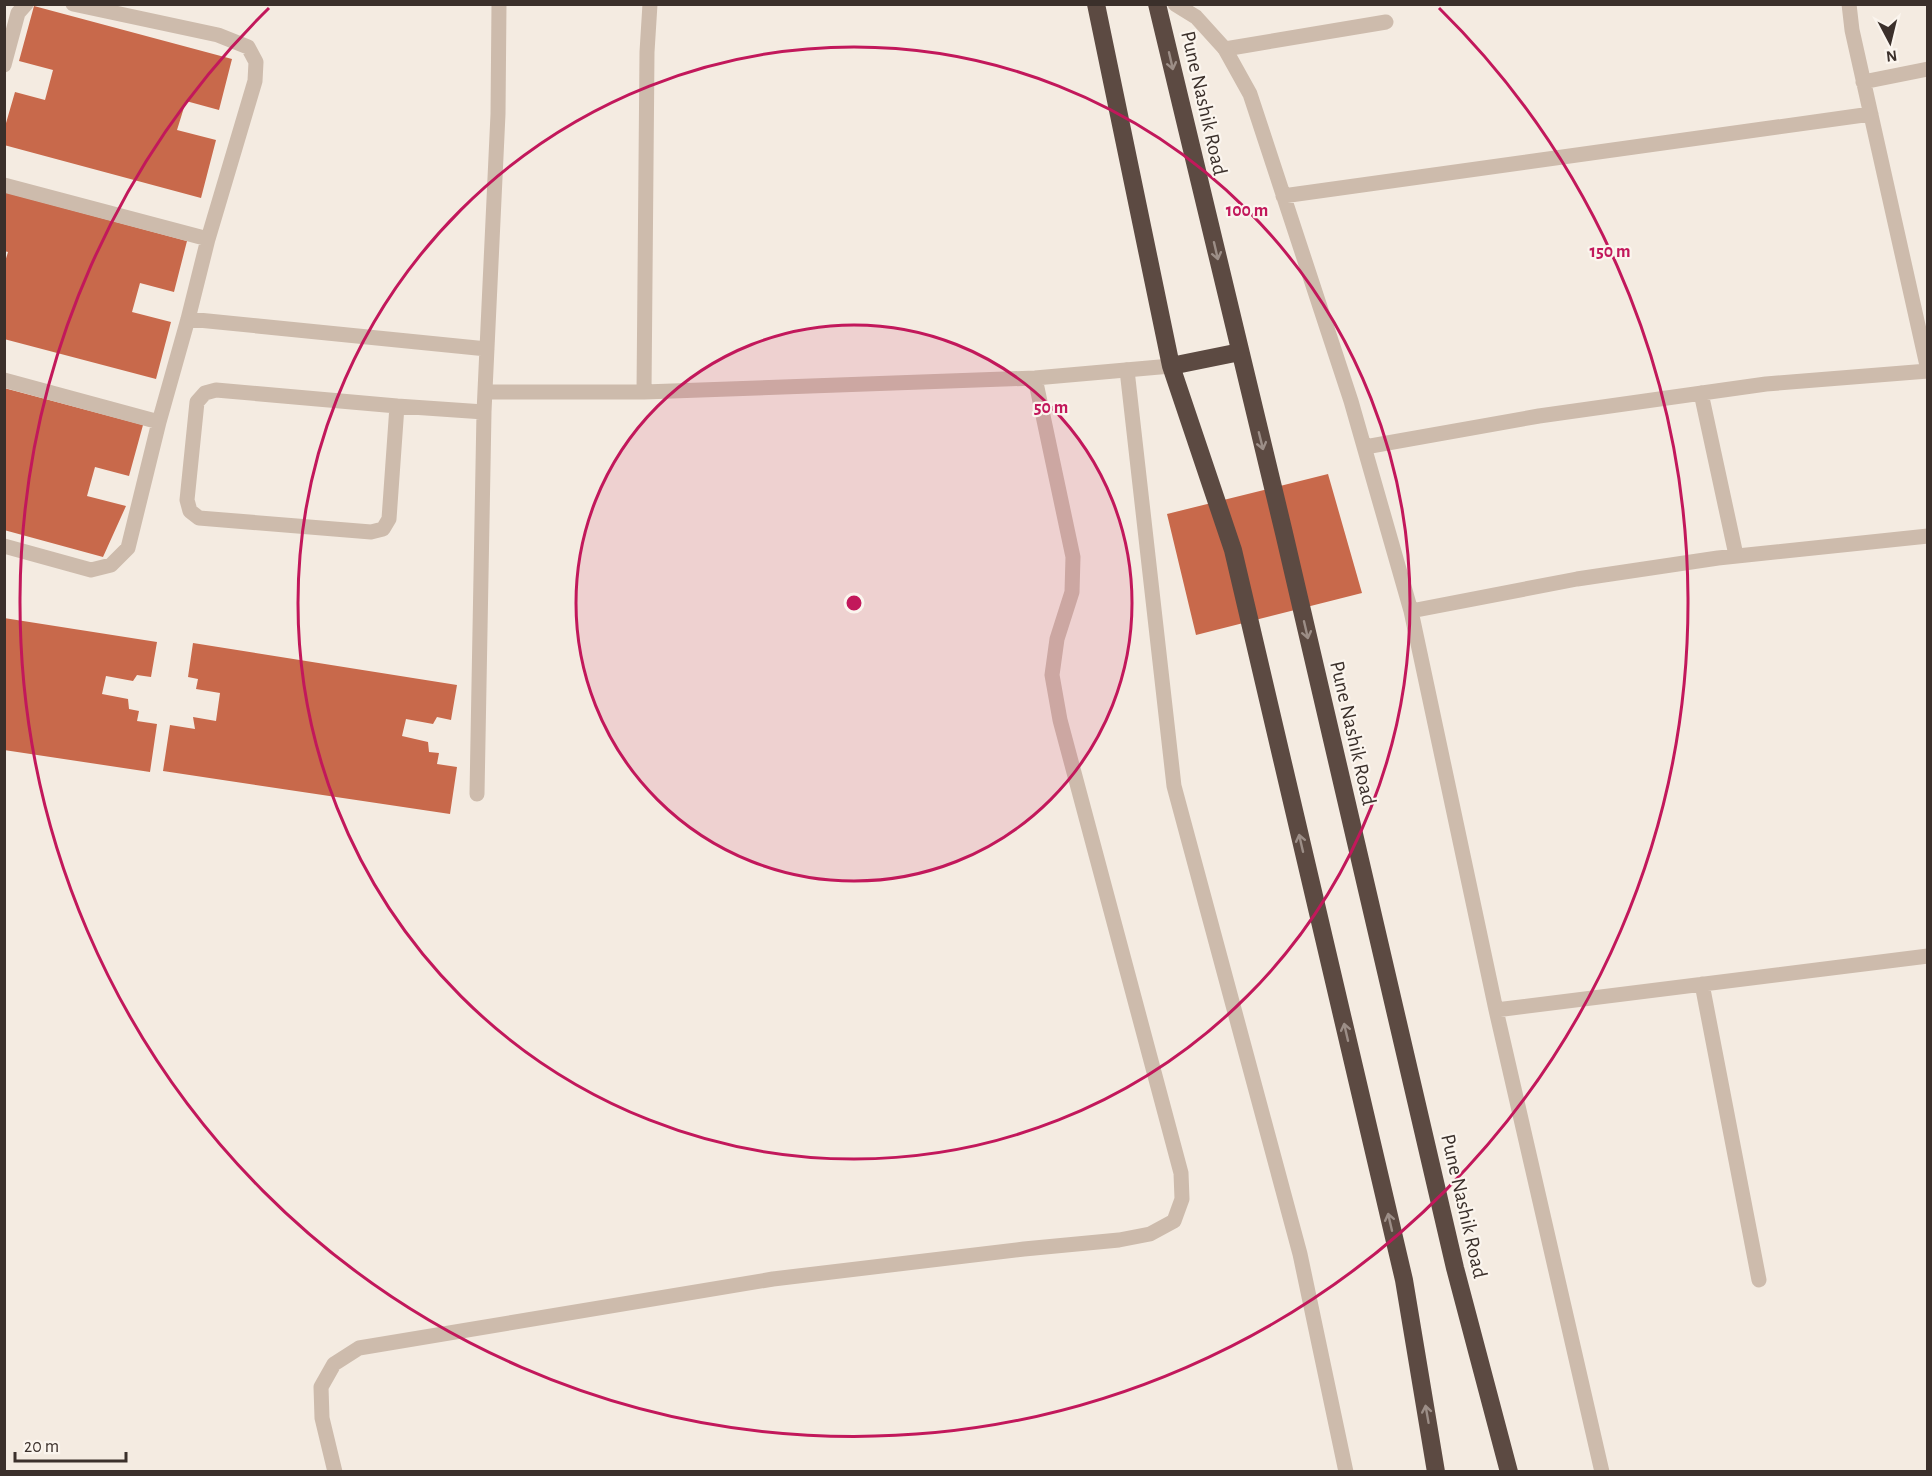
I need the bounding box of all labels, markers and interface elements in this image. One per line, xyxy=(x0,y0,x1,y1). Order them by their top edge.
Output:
north arrow xyxy=(1860,12,1920,72)
street label: Pune Nashik Road xyxy=(1177,29,1231,177)
text: N xyxy=(1885,47,1898,65)
one-way arrow xyxy=(1165,52,1177,71)
text: 100 m xyxy=(1226,202,1268,220)
one-way arrow xyxy=(1210,241,1222,260)
text: 150 m xyxy=(1590,243,1630,261)
text: 50 m xyxy=(1034,399,1068,417)
one-way arrow xyxy=(1256,431,1268,450)
centre of rings xyxy=(844,593,864,613)
one-way arrow xyxy=(1301,621,1313,640)
street label: Pune Nashik Road xyxy=(1326,659,1380,807)
one-way arrow xyxy=(1295,833,1307,852)
one-way arrow xyxy=(1339,1023,1351,1042)
street label: Pune Nashik Road xyxy=(1437,1132,1491,1280)
one-way arrow xyxy=(1384,1213,1396,1232)
one-way arrow xyxy=(1421,1404,1432,1424)
scale bar xyxy=(15,1425,126,1463)
text: 20 m xyxy=(24,1438,59,1456)

